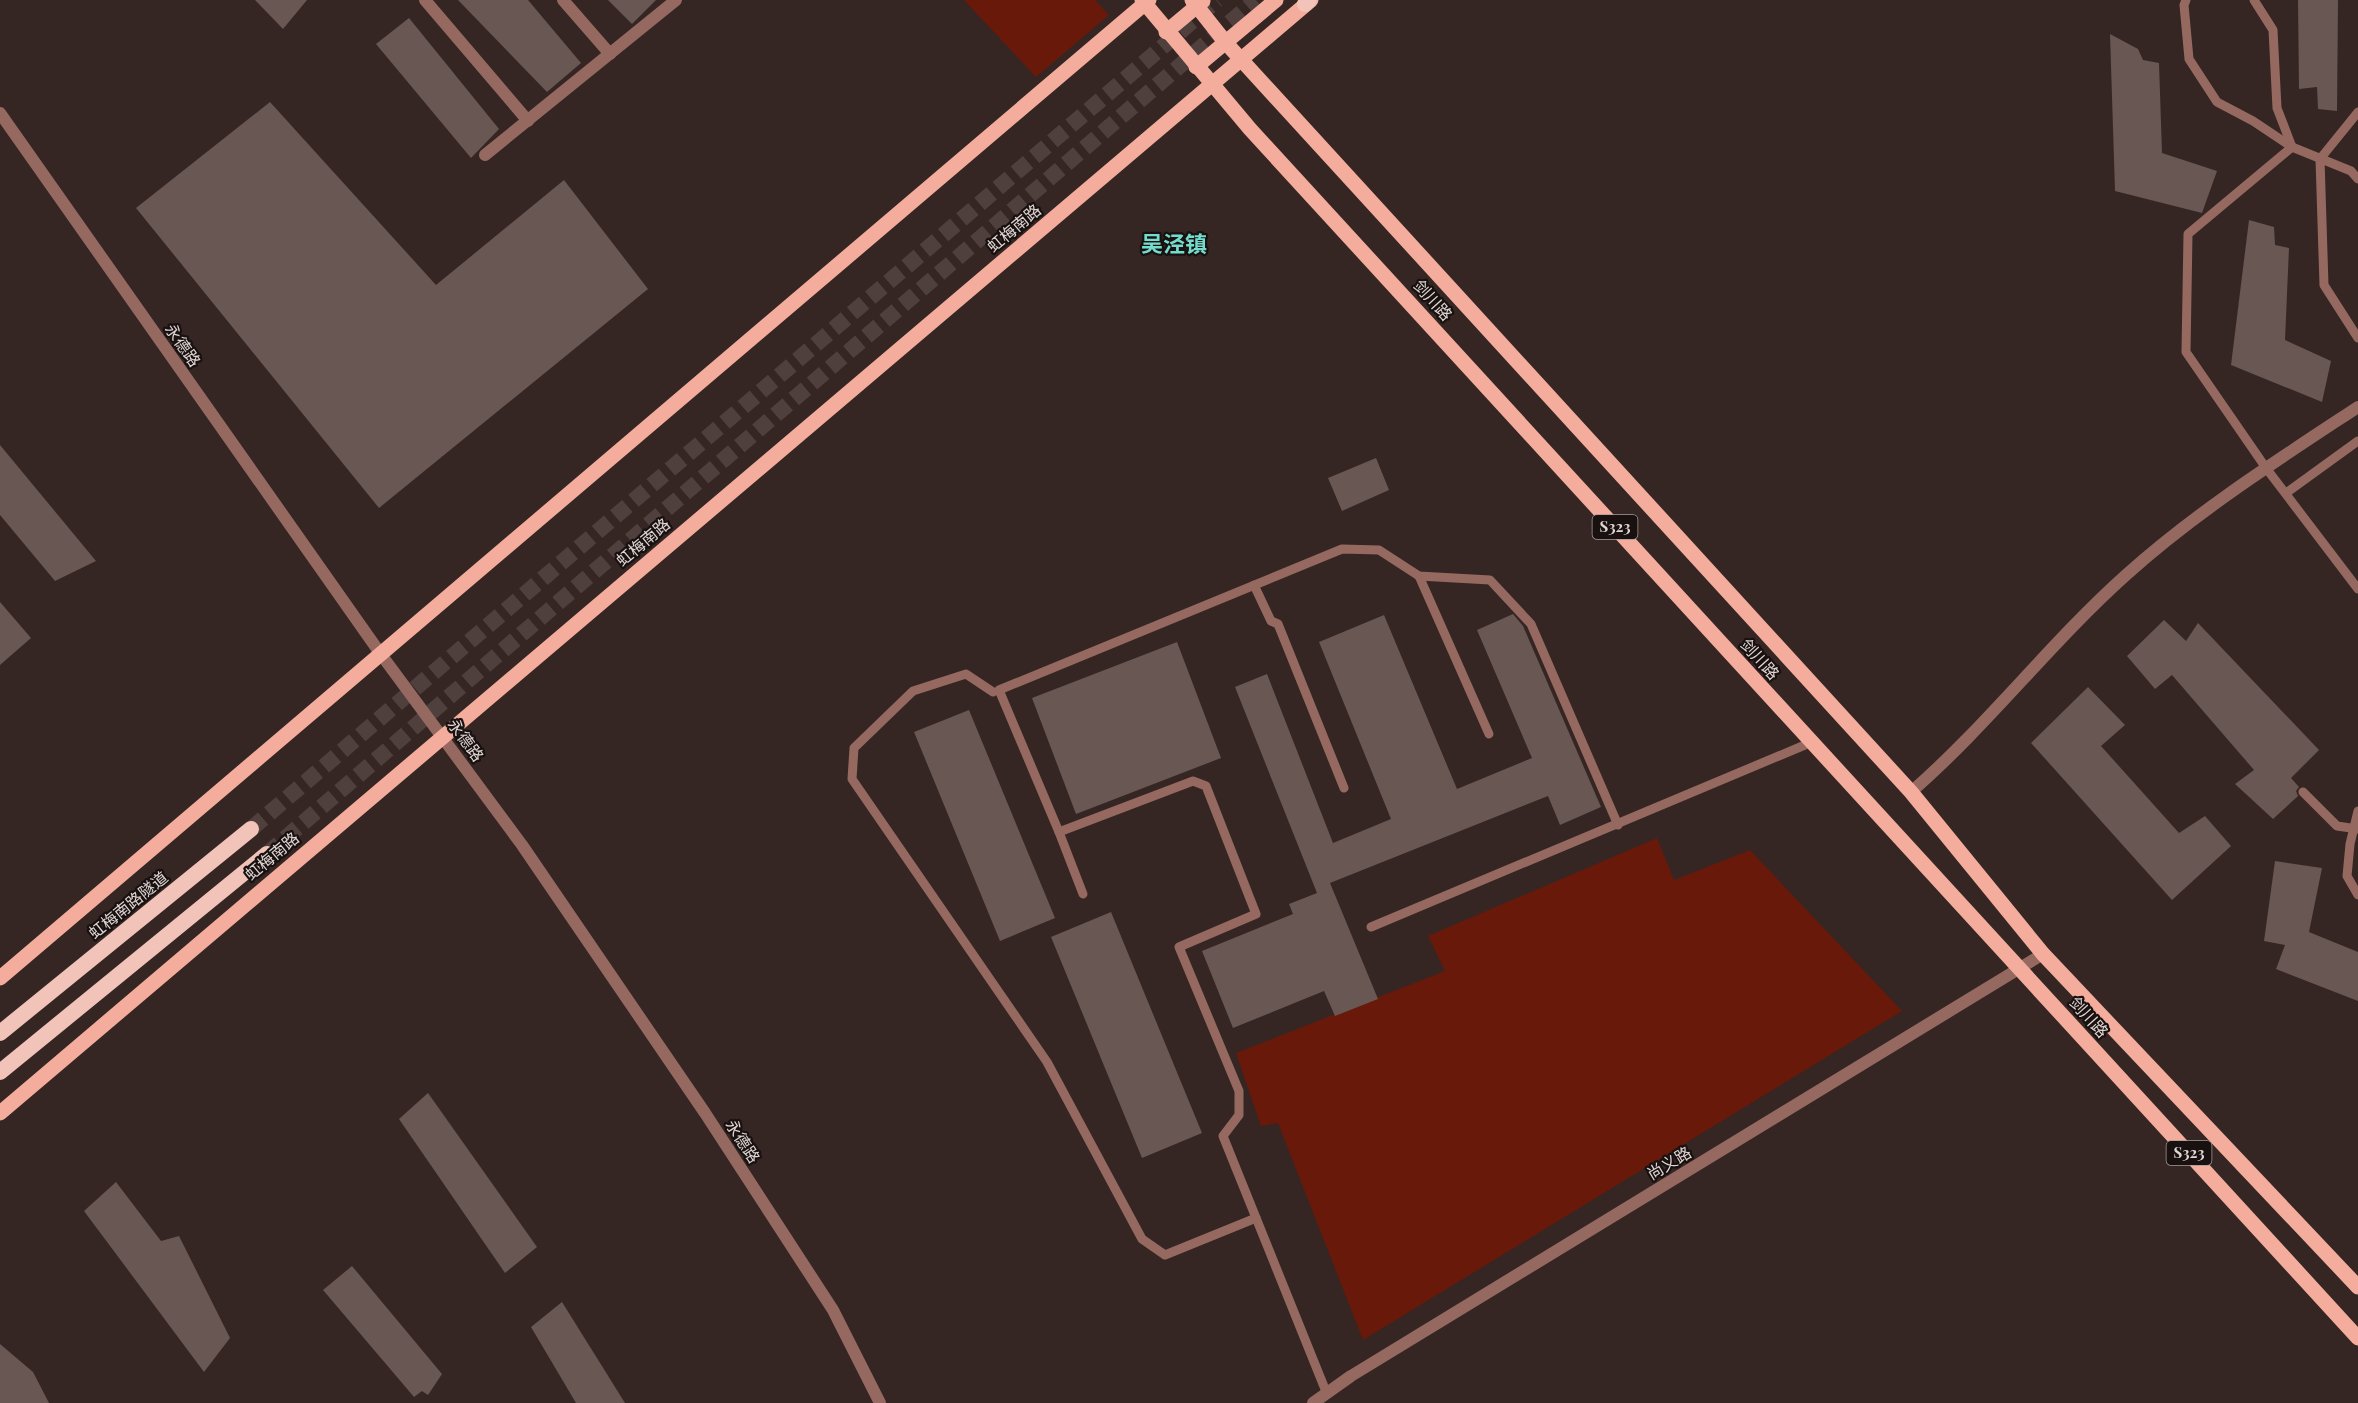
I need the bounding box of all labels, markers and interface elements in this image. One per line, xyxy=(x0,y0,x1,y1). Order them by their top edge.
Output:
street label: 虹梅南路 xyxy=(982,199,1045,256)
district label: 吴泾镇 xyxy=(1141,228,1207,258)
street label: 剑川路 xyxy=(1410,275,1457,325)
street label: 永德路 xyxy=(161,319,206,370)
street label: 虹梅南路 xyxy=(611,513,674,570)
road number: S323 xyxy=(1592,515,1638,539)
street label: 剑川路 xyxy=(1737,634,1784,684)
street label: 永德路 xyxy=(444,714,489,765)
street label: 虹梅南路 xyxy=(240,827,303,884)
street label: 虹梅南路隧道 xyxy=(84,866,172,943)
street label: 剑川路 xyxy=(2066,992,2113,1042)
street label: 永德路 xyxy=(722,1115,765,1167)
street label: 尚义路 xyxy=(1643,1141,1695,1184)
road number: S323 xyxy=(2166,1141,2212,1165)

